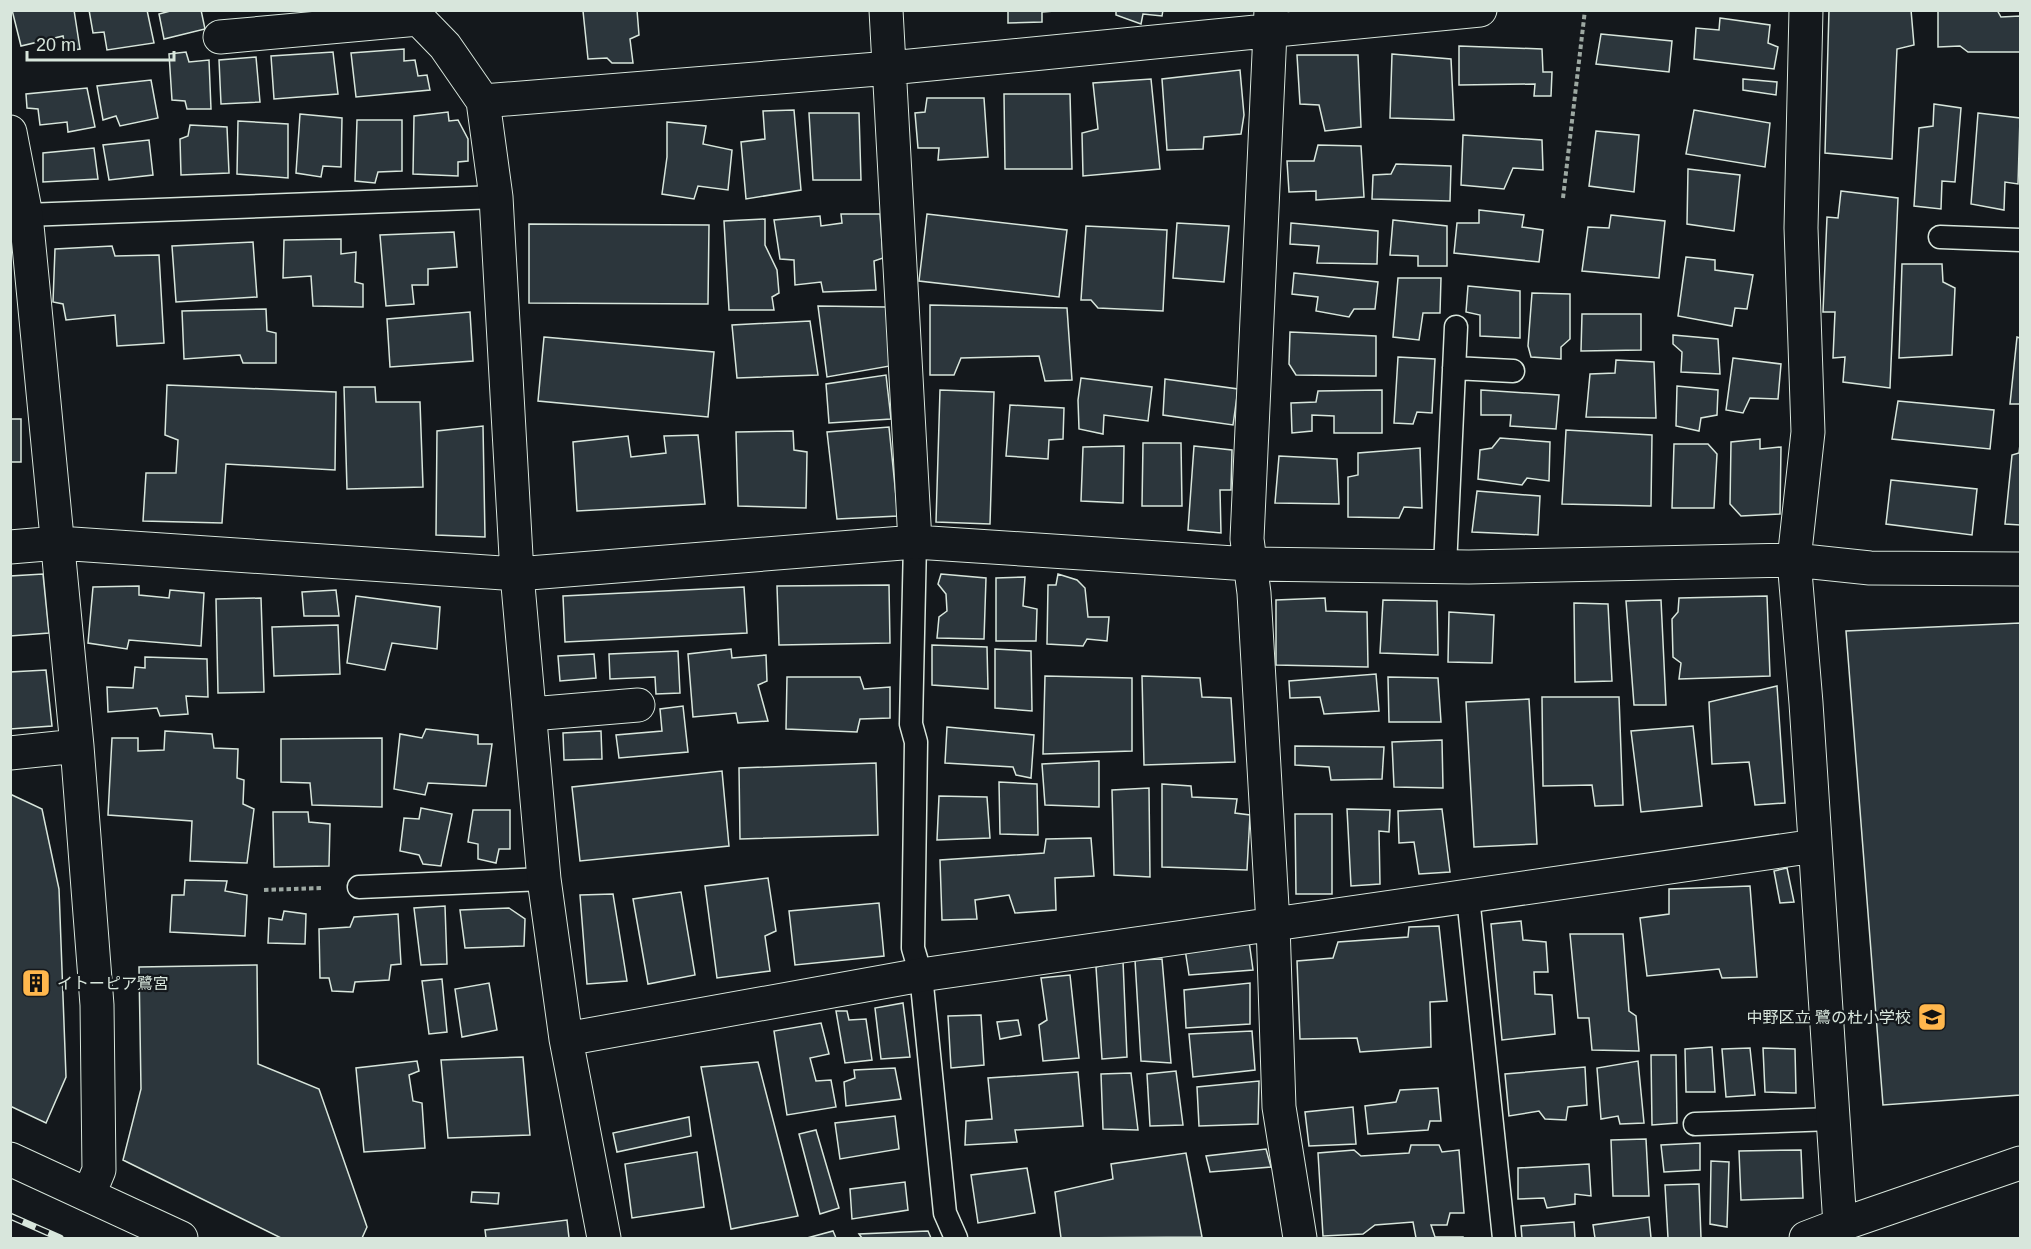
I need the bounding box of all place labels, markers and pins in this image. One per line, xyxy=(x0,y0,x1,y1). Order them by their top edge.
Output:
building icon: イトーピア鷺宮 xyxy=(20,967,52,999)
place label: イトーピア鷺宮 xyxy=(57,975,169,992)
school or university icon: 中野区立 鷺の杜小学校 xyxy=(1916,1001,1948,1033)
place label: 中野区立 鷺の杜小学校 xyxy=(1747,1009,1911,1026)

